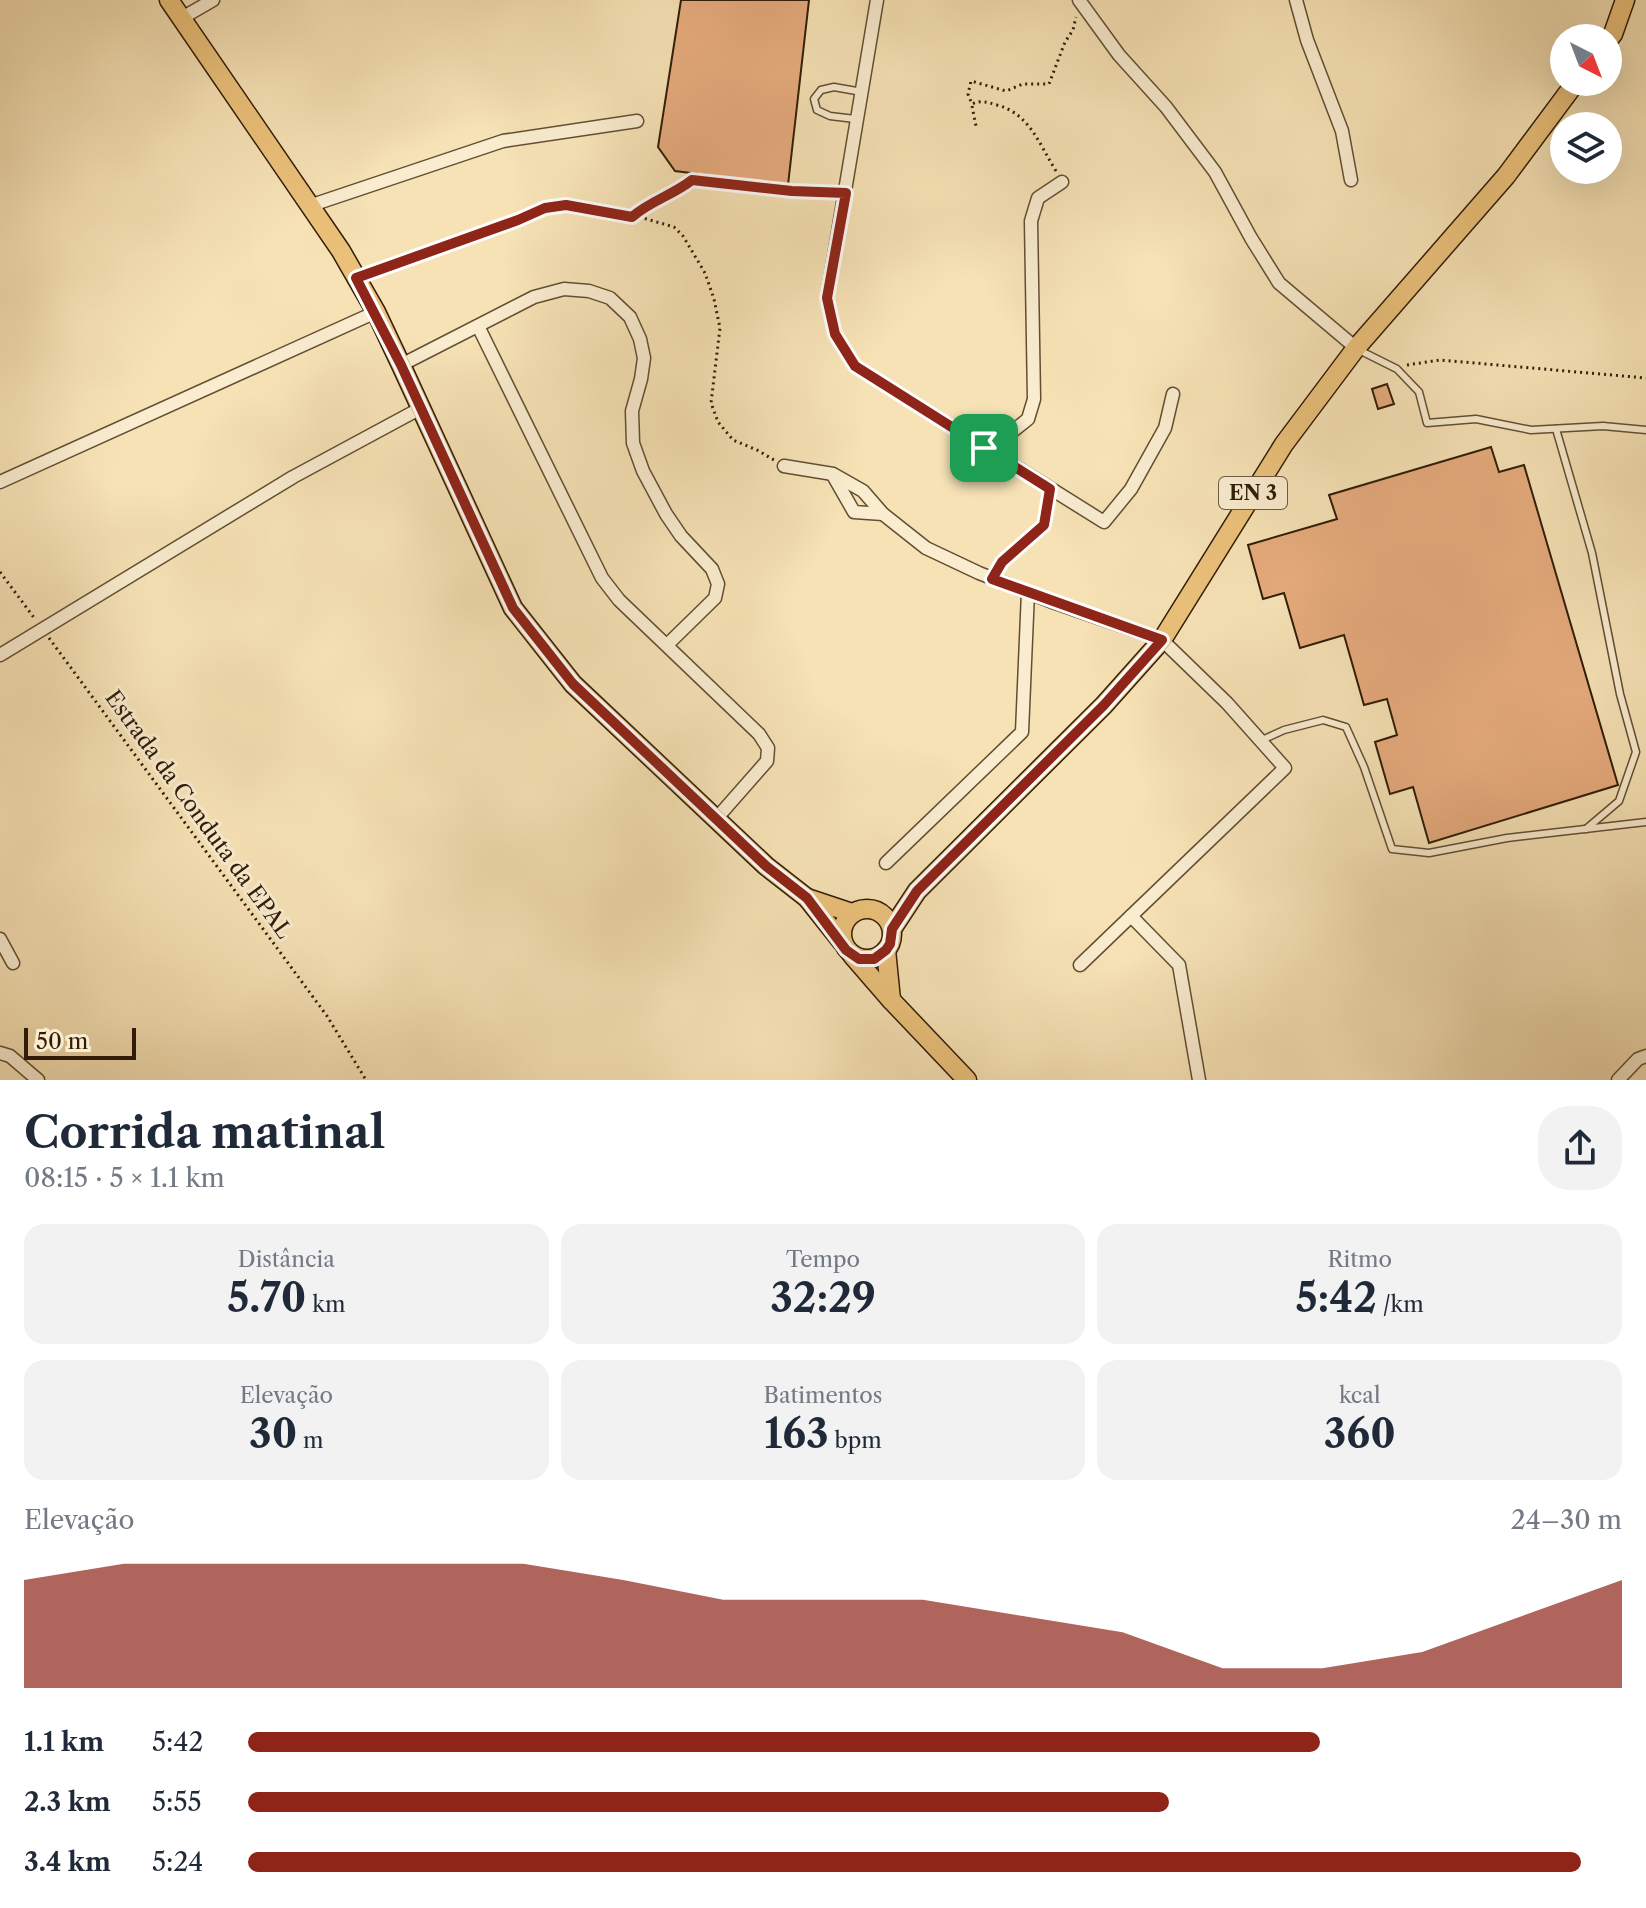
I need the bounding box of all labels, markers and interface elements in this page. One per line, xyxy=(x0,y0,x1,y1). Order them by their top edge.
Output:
north arrow xyxy=(1550,24,1622,96)
map controls xyxy=(1550,24,1622,184)
button: layers xyxy=(1550,112,1622,184)
pin xyxy=(950,414,1018,482)
icon: arrive xyxy=(962,426,1006,470)
road number: EN 3 xyxy=(1219,477,1287,509)
street label: Estrada da Conduta da EPAL xyxy=(99,685,298,944)
scale bar xyxy=(24,1024,136,1060)
text: 50 m xyxy=(36,1028,88,1055)
text: Corrida matinal xyxy=(24,1105,385,1159)
button: share xyxy=(1538,1106,1622,1190)
text: 08:15 · 5 × 1.1 km xyxy=(24,1162,225,1194)
text: Distância xyxy=(238,1246,335,1273)
text: Tempo xyxy=(786,1246,860,1273)
text: Ritmo xyxy=(1327,1246,1392,1273)
text: 5.70 xyxy=(227,1273,306,1322)
text: 32:29 xyxy=(770,1273,876,1322)
text: 5:42 xyxy=(1296,1273,1377,1322)
text: km xyxy=(306,1291,345,1318)
text: /km xyxy=(1377,1291,1424,1318)
text: Elevação xyxy=(240,1382,333,1409)
text: Batimentos xyxy=(764,1382,882,1409)
text: kcal xyxy=(1339,1382,1380,1409)
text: 30 xyxy=(249,1409,297,1458)
text: 163 xyxy=(764,1409,829,1458)
text: 360 xyxy=(1324,1409,1396,1458)
text: m xyxy=(297,1427,324,1454)
text: bpm xyxy=(829,1427,882,1454)
text: Elevação xyxy=(24,1504,134,1536)
text: 24–30 m xyxy=(1511,1504,1622,1536)
text: 1.1 km xyxy=(24,1726,104,1758)
text: 5:42 xyxy=(152,1726,203,1758)
text: 2.3 km xyxy=(24,1786,111,1818)
text: 5:55 xyxy=(152,1786,202,1818)
text: 3.4 km xyxy=(24,1846,111,1878)
text: 5:24 xyxy=(152,1846,203,1878)

